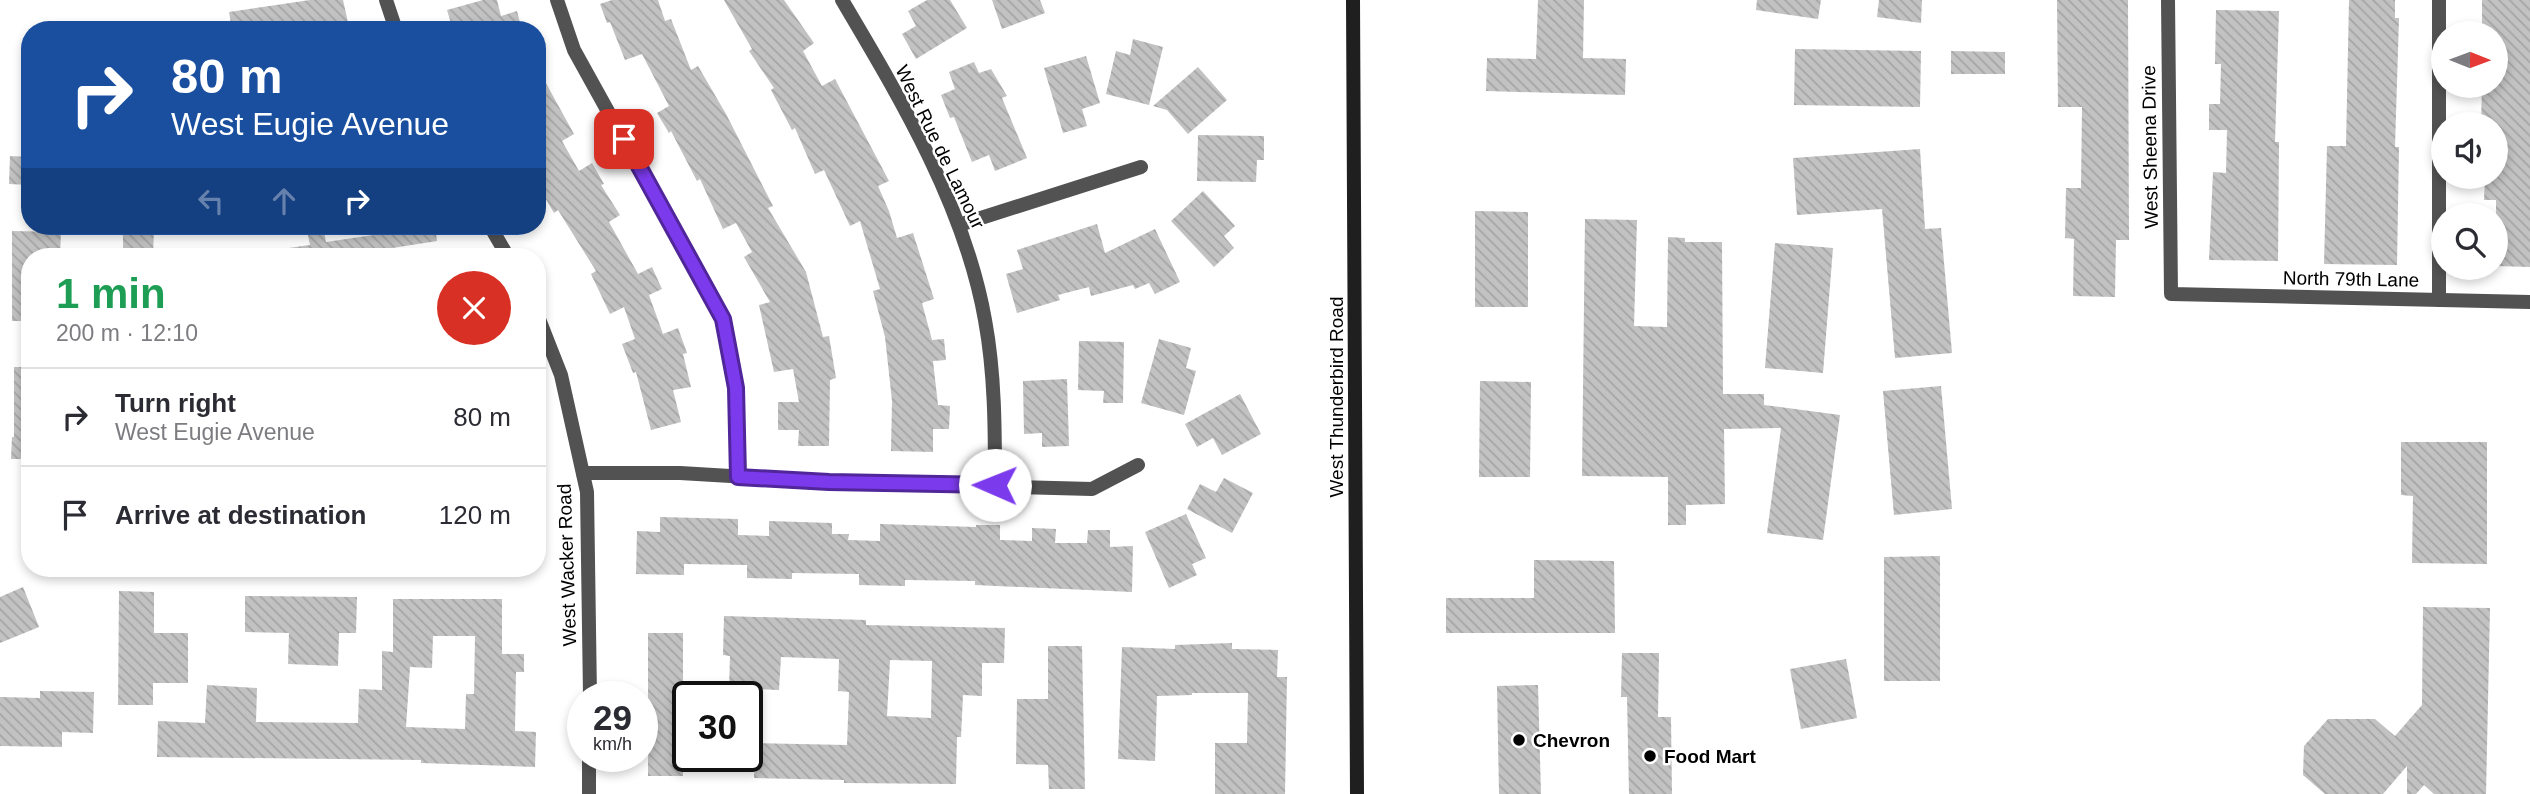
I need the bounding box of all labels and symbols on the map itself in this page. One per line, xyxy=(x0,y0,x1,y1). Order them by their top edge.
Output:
north arrow xyxy=(2431,21,2508,98)
street label: West Rue de Lamour xyxy=(891,62,989,233)
street label: West Sheena Drive xyxy=(2138,65,2162,229)
pin xyxy=(594,109,654,169)
street label: North 79th Lane xyxy=(2283,267,2419,291)
street label: West Thunderbird Road xyxy=(1326,296,1347,498)
position arrow xyxy=(958,448,1032,522)
street label: West Wacker Road xyxy=(554,483,580,647)
speed limit sign: 30 xyxy=(672,681,763,772)
place label: Chevron xyxy=(1533,730,1610,751)
marker: Chevron xyxy=(1511,732,1527,748)
place label: Food Mart xyxy=(1664,746,1756,767)
marker: Food Mart xyxy=(1642,748,1658,764)

